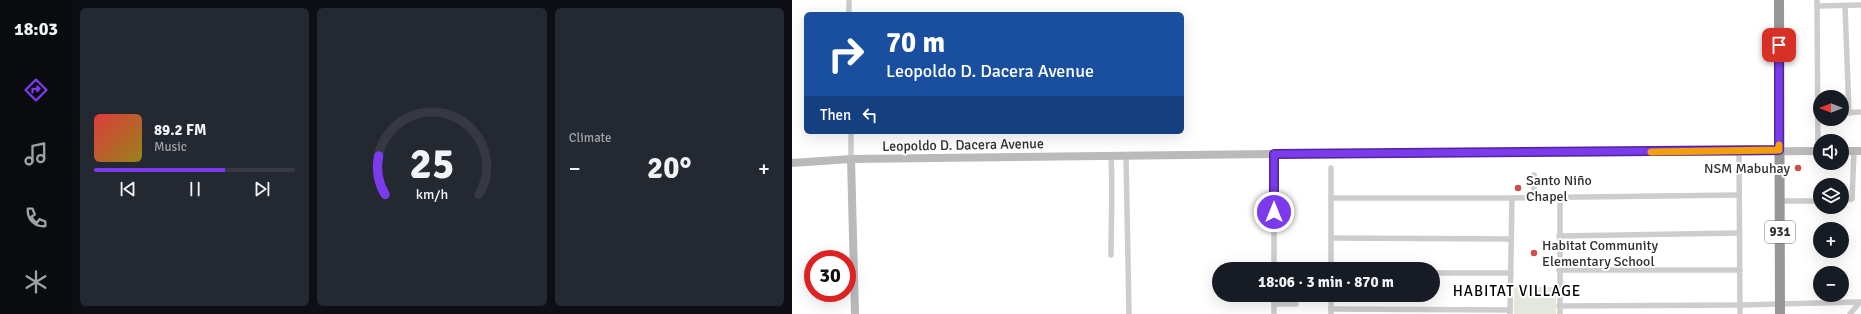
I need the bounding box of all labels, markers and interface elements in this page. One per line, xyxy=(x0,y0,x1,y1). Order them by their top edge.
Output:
text: 18:03 xyxy=(14,18,58,40)
text: 70 m xyxy=(886,26,945,60)
icon: right xyxy=(820,28,872,80)
pin xyxy=(1762,28,1796,62)
icon: arrive xyxy=(1768,34,1790,56)
text: Leopoldo D. Dacera Avenue xyxy=(886,60,1094,82)
icon: directions xyxy=(22,76,50,104)
north arrow xyxy=(1813,90,1849,126)
map controls xyxy=(1813,90,1849,302)
icon: left xyxy=(859,104,881,126)
text: Then xyxy=(820,106,851,124)
text: 89.2 FM xyxy=(154,121,206,139)
text: Climate xyxy=(569,130,612,146)
button: sound xyxy=(1813,134,1849,170)
street label: Leopoldo D. Dacera Avenue xyxy=(882,135,1044,155)
text: Music xyxy=(154,139,187,155)
text: 25 xyxy=(410,139,454,190)
icon: music xyxy=(22,140,50,168)
text: 20° xyxy=(647,150,692,187)
text: − xyxy=(569,155,581,182)
text: + xyxy=(758,155,770,182)
place label: NSM Mabuhay xyxy=(1704,160,1790,177)
marker: NSM Mabuhay xyxy=(1793,163,1803,173)
place label: Santo Niño Chapel xyxy=(1526,172,1592,205)
icon: previous xyxy=(117,178,139,200)
icon: pause xyxy=(184,178,206,200)
icon: next xyxy=(251,178,273,200)
button: layers xyxy=(1813,178,1849,214)
marker: Santo Niño Chapel xyxy=(1513,183,1523,193)
text: km/h xyxy=(416,186,448,203)
position arrow xyxy=(1253,191,1295,233)
icon: phone xyxy=(22,204,50,232)
road number: 931 xyxy=(1765,221,1795,243)
button: + xyxy=(1813,222,1849,258)
place label: Habitat Community Elementary School xyxy=(1542,237,1658,270)
marker: Habitat Community Elementary School xyxy=(1529,248,1539,258)
speed limit sign: 30 xyxy=(804,250,856,302)
button: − xyxy=(1813,266,1849,302)
icon: climate xyxy=(22,268,50,296)
text: 18:06 · 3 min · 870 m xyxy=(1258,273,1394,291)
district label: HABITAT VILLAGE xyxy=(1453,282,1581,300)

